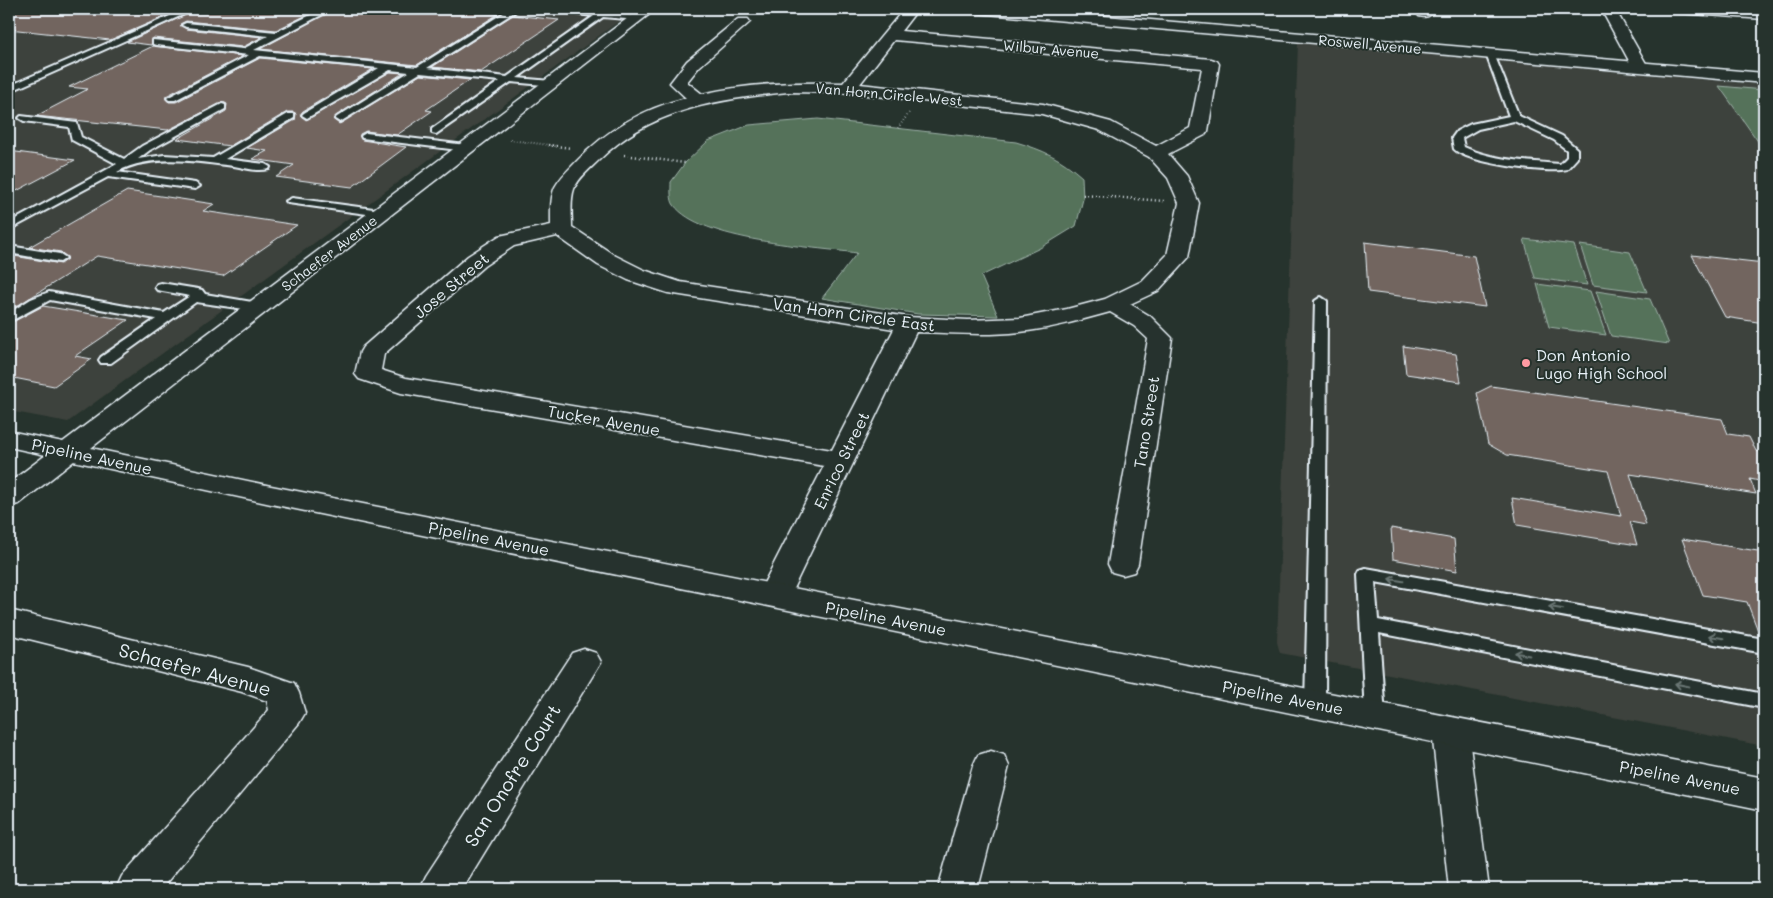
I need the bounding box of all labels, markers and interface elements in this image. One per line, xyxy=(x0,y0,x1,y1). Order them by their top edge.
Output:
street label: Roswell Avenue xyxy=(1318,30,1422,58)
street label: Wilbur Avenue xyxy=(1002,35,1100,63)
street label: Van Horn Circle West xyxy=(815,78,963,110)
street label: Schaefer Avenue xyxy=(277,211,381,295)
street label: Jose Street xyxy=(409,247,493,323)
street label: Van Horn Circle East xyxy=(771,292,937,336)
place label: Don Antonio Lugo High School xyxy=(1536,344,1667,383)
marker: Don Antonio Lugo High School xyxy=(1520,357,1532,369)
street label: Tano Street xyxy=(1128,374,1164,470)
street label: Tucker Avenue xyxy=(546,400,662,440)
street label: Enrico Street xyxy=(808,408,874,512)
street label: Pipeline Avenue xyxy=(30,433,154,479)
street label: Pipeline Avenue xyxy=(427,516,551,560)
one-way arrow xyxy=(1389,574,1405,584)
street label: Pipeline Avenue xyxy=(824,596,948,640)
one-way arrow xyxy=(1549,603,1565,613)
one-way arrow xyxy=(1709,632,1725,642)
street label: Schaefer Avenue xyxy=(116,637,274,701)
one-way arrow xyxy=(1515,649,1531,659)
street label: Pipeline Avenue xyxy=(1221,675,1345,719)
one-way arrow xyxy=(1674,680,1690,689)
street label: San Onofre Court xyxy=(458,699,566,851)
street label: Pipeline Avenue xyxy=(1618,755,1742,799)

